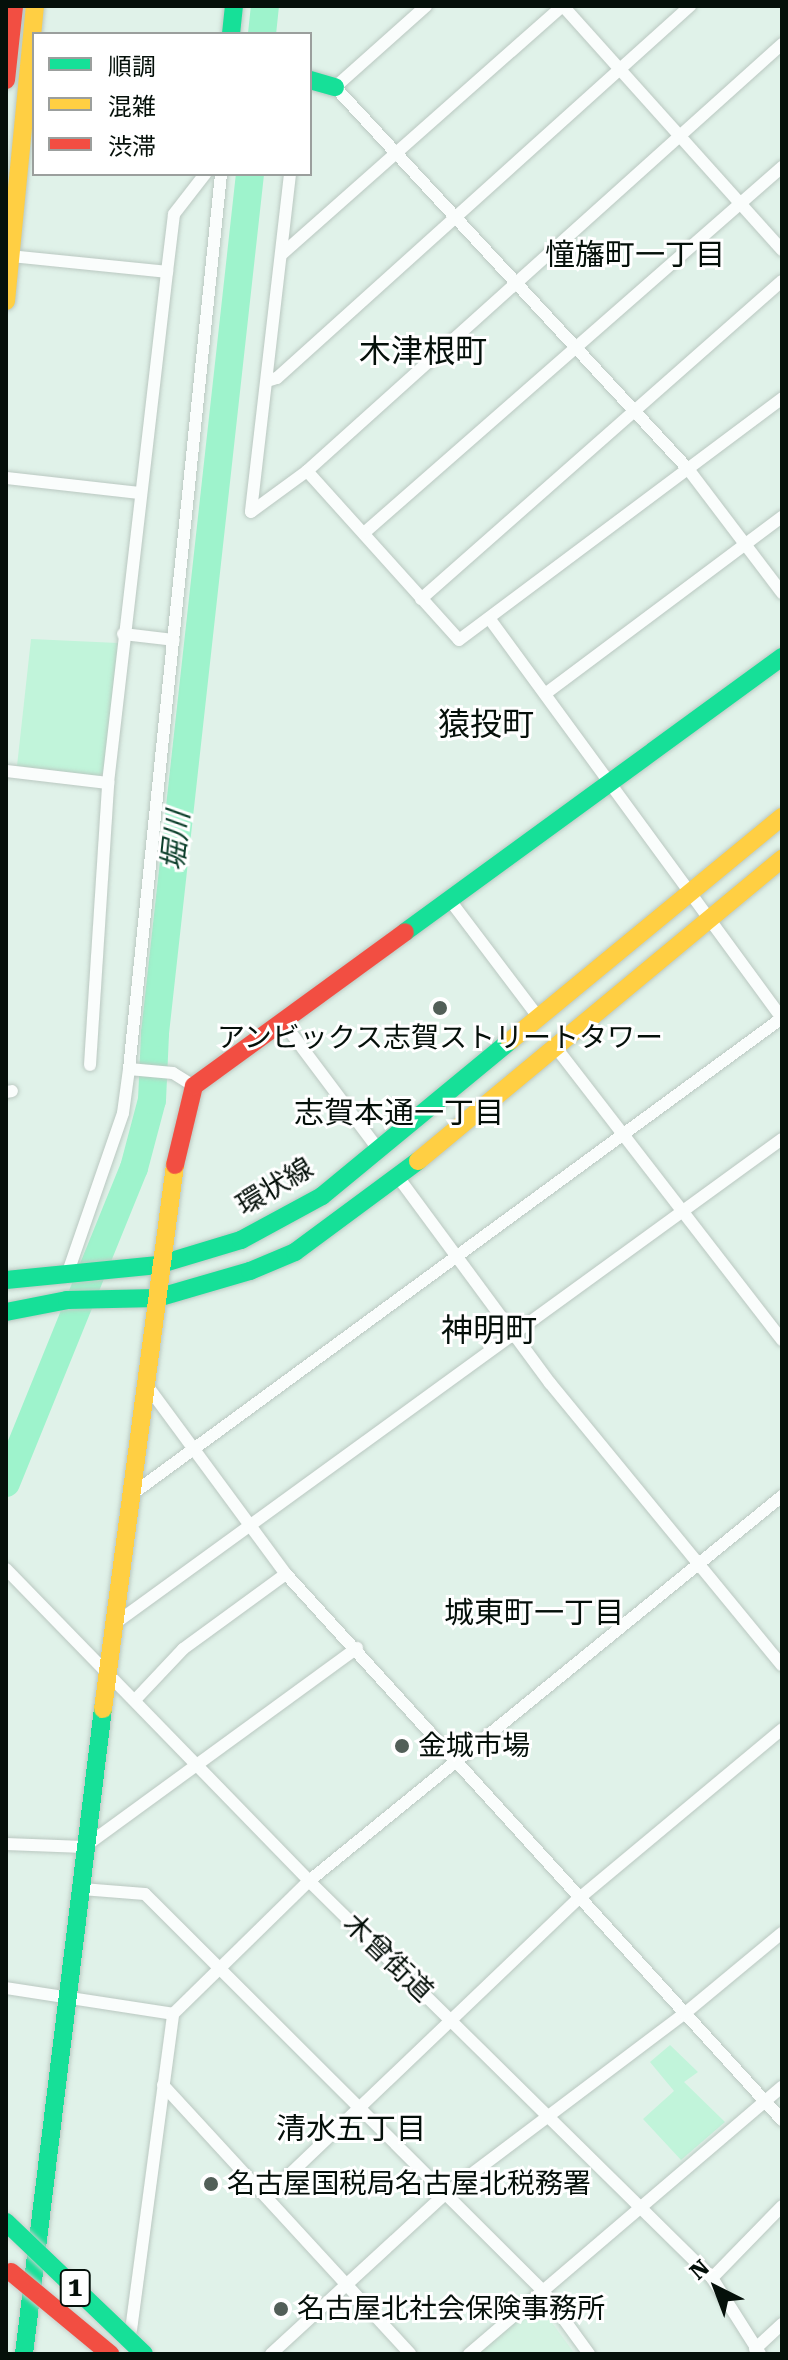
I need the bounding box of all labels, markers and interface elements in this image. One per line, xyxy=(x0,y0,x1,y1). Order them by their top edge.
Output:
legend xyxy=(32,32,312,176)
text: 順調 xyxy=(108,53,156,81)
text: 混雑 xyxy=(108,93,156,121)
text: 渋滞 xyxy=(108,133,156,161)
district label: 憧旛町一丁目 xyxy=(545,237,725,273)
district label: 木津根町 xyxy=(359,332,487,370)
district label: 猿投町 xyxy=(438,705,534,743)
water label: 堀川 xyxy=(155,809,197,873)
marker: アンビックス志賀ストリートタワー xyxy=(431,999,449,1017)
place label: アンビックス志賀ストリートタワー xyxy=(216,1021,664,1055)
district label: 志賀本通一丁目 xyxy=(294,1095,504,1131)
street label: 環状線 xyxy=(230,1151,320,1223)
district label: 神明町 xyxy=(441,1311,537,1349)
district label: 城東町一丁目 xyxy=(444,1595,624,1631)
place label: 金城市場 xyxy=(418,1729,530,1763)
marker: 金城市場 xyxy=(393,1737,411,1755)
street label: 木曾街道 xyxy=(336,1907,440,2009)
district label: 清水五丁目 xyxy=(276,2111,426,2147)
place label: 名古屋国税局名古屋北税務署 xyxy=(227,2167,591,2201)
marker: 名古屋国税局名古屋北税務署 xyxy=(202,2175,220,2193)
north arrow xyxy=(676,2248,756,2328)
text: N xyxy=(685,2255,714,2285)
road number: 1 xyxy=(59,2266,91,2310)
place label: 名古屋北社会保険事務所 xyxy=(297,2292,605,2326)
marker: 名古屋北社会保険事務所 xyxy=(272,2300,290,2318)

